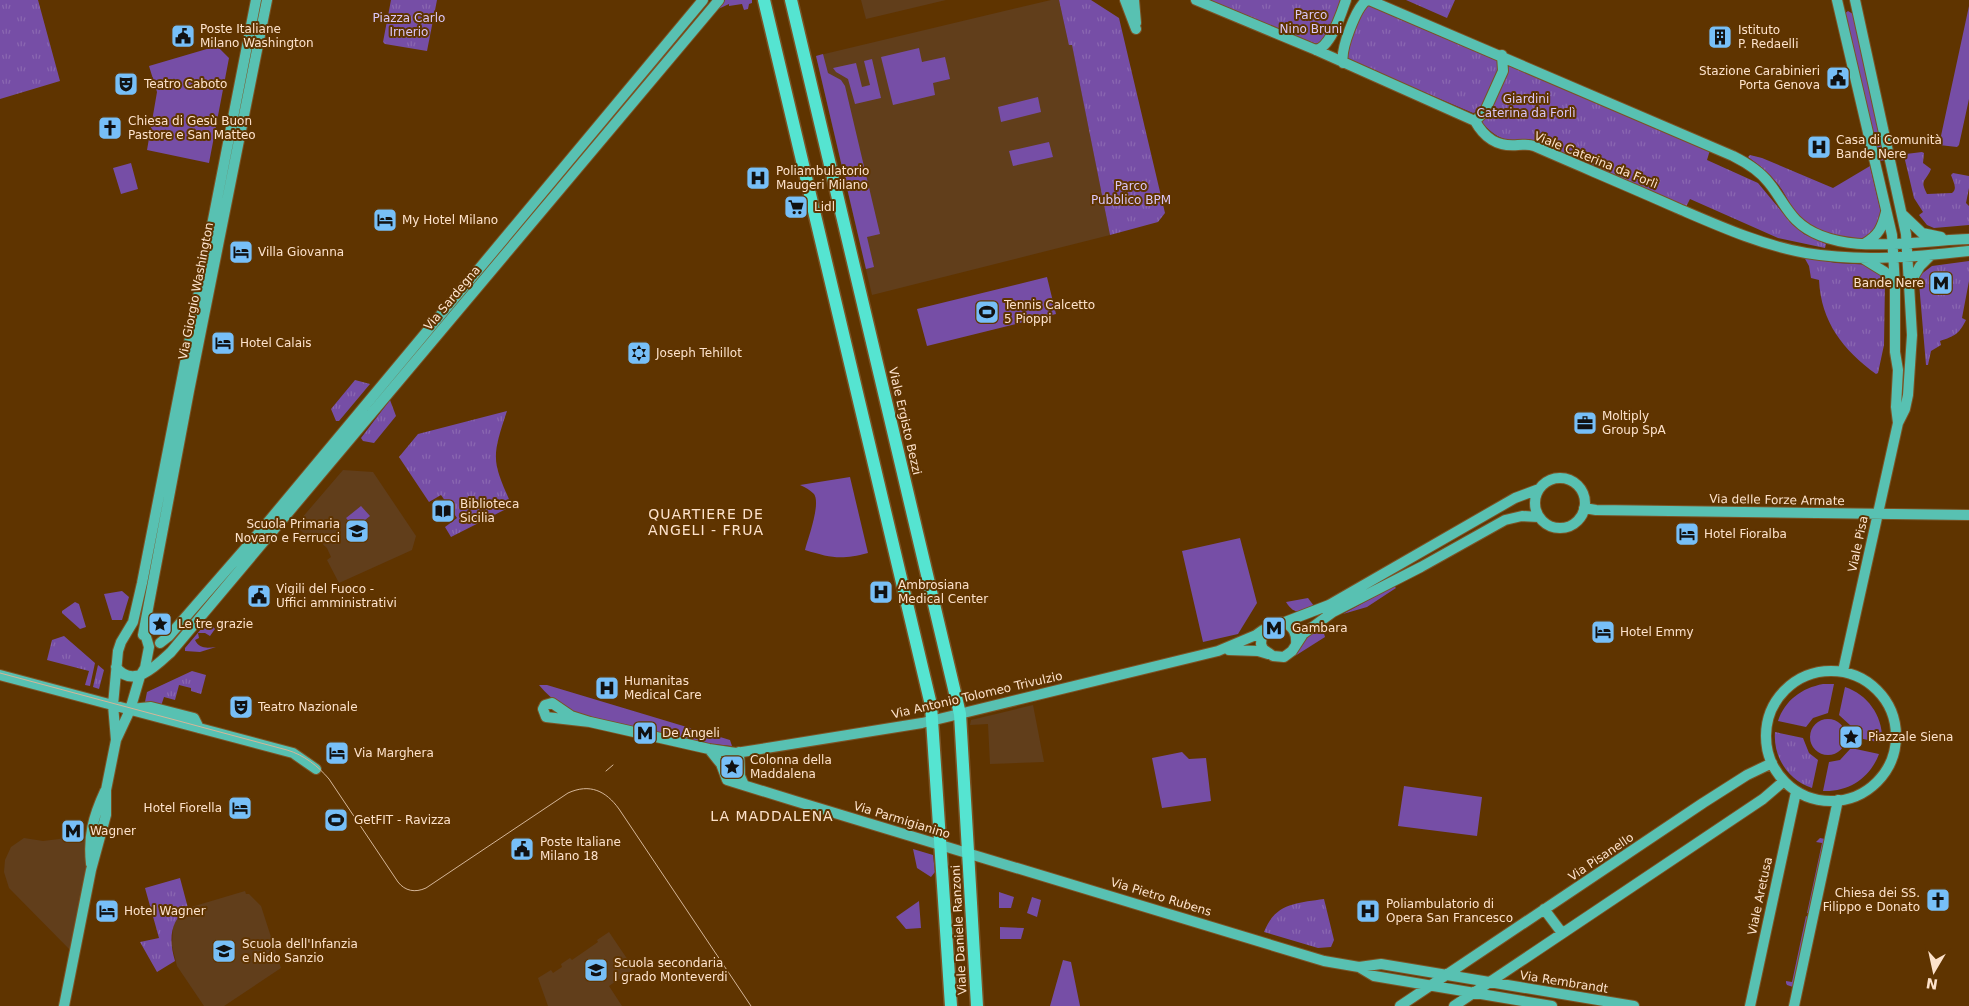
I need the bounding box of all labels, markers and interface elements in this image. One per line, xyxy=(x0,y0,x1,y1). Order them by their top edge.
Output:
park label: Parco Nino Bruni xyxy=(1280,8,1342,36)
park label: Piazza Carlo Irnerio xyxy=(373,11,445,39)
place label: Poste Italiane Milano Washington xyxy=(200,22,314,50)
public building icon: Poste Italiane Milano Washington xyxy=(170,23,196,49)
place label: Istituto P. Redaelli xyxy=(1738,23,1799,51)
building icon: Istituto P. Redaelli xyxy=(1707,24,1733,50)
place label: Stazione Carabinieri Porta Genova xyxy=(1699,64,1820,92)
public building icon: Stazione Carabinieri Porta Genova xyxy=(1825,65,1851,91)
theatre icon: Teatro Caboto xyxy=(113,71,139,97)
place label: Teatro Caboto xyxy=(143,77,227,91)
park label: Giardini Caterina da Forlì xyxy=(1476,92,1576,120)
place label: Chiesa di Gesù Buon Pastore e San Matteo xyxy=(128,114,256,142)
church icon: Chiesa di Gesù Buon Pastore e San Matteo xyxy=(97,115,123,141)
street label: Viale Caterina da Forlì xyxy=(1532,129,1660,191)
place label: Casa di Comunità Bande Nere xyxy=(1836,133,1942,161)
hospital icon: Casa di Comunità Bande Nere xyxy=(1806,134,1832,160)
place label: Poliambulatorio Maugeri Milano xyxy=(776,164,869,192)
hospital icon: Poliambulatorio Maugeri Milano xyxy=(745,165,771,191)
park label: Parco Pubblico BPM xyxy=(1091,179,1171,207)
supermarket icon: Lidl xyxy=(783,194,809,220)
place label: Lidl xyxy=(814,200,835,214)
hotel icon: My Hotel Milano xyxy=(372,207,398,233)
place label: My Hotel Milano xyxy=(402,213,498,227)
street label: Via Giorgio Washington xyxy=(176,221,216,361)
hotel icon: Villa Giovanna xyxy=(228,239,254,265)
place label: Villa Giovanna xyxy=(258,245,344,259)
street label: Via Sardegna xyxy=(421,263,483,333)
metro station icon: Bande Nere xyxy=(1928,270,1954,296)
place label: Bande Nere xyxy=(1854,276,1924,290)
place label: Tennis Calcetto 5 Pioppi xyxy=(1003,298,1095,326)
sports icon: Tennis Calcetto 5 Pioppi xyxy=(974,299,1000,325)
hotel icon: Hotel Calais xyxy=(210,330,236,356)
place label: Hotel Calais xyxy=(240,336,312,350)
synagogue icon: Joseph Tehillot xyxy=(626,340,652,366)
place label: Joseph Tehillot xyxy=(655,346,742,360)
street label: Viale Ergisto Bezzi xyxy=(886,366,924,476)
place label: Moltiply Group SpA xyxy=(1602,409,1667,437)
office icon: Moltiply Group SpA xyxy=(1572,410,1598,436)
street label: Via delle Forze Armate xyxy=(1709,492,1845,508)
place label: Biblioteca Sicilia xyxy=(460,497,519,525)
library icon: Biblioteca Sicilia xyxy=(430,498,456,524)
district label: QUARTIERE DE ANGELI - FRUA xyxy=(648,506,764,538)
street label: Viale Pisa xyxy=(1845,515,1871,573)
place label: Scuola Primaria Novaro e Ferrucci xyxy=(235,517,340,545)
school or university icon: Scuola Primaria Novaro e Ferrucci xyxy=(344,518,370,544)
hotel icon: Hotel Fioralba xyxy=(1674,521,1700,547)
place label: Hotel Fioralba xyxy=(1704,527,1787,541)
place label: Ambrosiana Medical Center xyxy=(898,578,988,606)
hospital icon: Ambrosiana Medical Center xyxy=(868,579,894,605)
place label: Vigili del Fuoco - Uffici amministrativi xyxy=(276,582,397,610)
public building icon: Vigili del Fuoco - Uffici amministrativi xyxy=(246,583,272,609)
place icon: Le tre grazie xyxy=(147,611,173,637)
metro station icon: Gambara xyxy=(1261,615,1287,641)
place label: Le tre grazie xyxy=(178,617,253,631)
hotel icon: Hotel Emmy xyxy=(1590,619,1616,645)
place label: Gambara xyxy=(1292,621,1348,635)
place label: Hotel Emmy xyxy=(1620,625,1694,639)
street label: Via Antonio Tolomeo Trivulzio xyxy=(890,669,1064,721)
place label: Humanitas Medical Care xyxy=(624,674,702,702)
hospital icon: Humanitas Medical Care xyxy=(594,675,620,701)
theatre icon: Teatro Nazionale xyxy=(228,694,254,720)
place label: Teatro Nazionale xyxy=(257,700,358,714)
metro station icon: De Angeli xyxy=(632,720,658,746)
place icon: Piazzale Siena xyxy=(1838,724,1864,750)
place label: De Angeli xyxy=(662,726,720,740)
place label: Piazzale Siena xyxy=(1868,730,1953,744)
hotel icon: Via Marghera xyxy=(324,740,350,766)
place label: Via Marghera xyxy=(354,746,434,760)
place label: Colonna della Maddalena xyxy=(750,753,832,781)
place icon: Colonna della Maddalena xyxy=(719,754,745,780)
hotel icon: Hotel Fiorella xyxy=(227,795,253,821)
street label: Via Parmigianino xyxy=(852,799,952,841)
place label: Hotel Fiorella xyxy=(144,801,222,815)
sports icon: GetFIT - Ravizza xyxy=(323,807,349,833)
district label: LA MADDALENA xyxy=(710,808,834,824)
place label: GetFIT - Ravizza xyxy=(354,813,451,827)
metro station icon: Wagner xyxy=(60,818,86,844)
place label: Wagner xyxy=(90,824,136,838)
street label: Via Pisanello xyxy=(1566,830,1636,884)
place label: Poste Italiane Milano 18 xyxy=(540,835,621,863)
public building icon: Poste Italiane Milano 18 xyxy=(509,836,535,862)
street label: Viale Aretusa xyxy=(1745,856,1775,936)
street label: Viale Daniele Ranzoni xyxy=(949,865,969,995)
street label: Via Pietro Rubens xyxy=(1109,875,1213,919)
place label: Chiesa dei SS. Filippo e Donato xyxy=(1823,886,1920,914)
church icon: Chiesa dei SS. Filippo e Donato xyxy=(1925,887,1951,913)
place label: Poliambulatorio di Opera San Francesco xyxy=(1386,897,1513,925)
hotel icon: Hotel Wagner xyxy=(94,898,120,924)
hospital icon: Poliambulatorio di Opera San Francesco xyxy=(1355,898,1381,924)
place label: Hotel Wagner xyxy=(124,904,206,918)
place label: Scuola dell'Infanzia e Nido Sanzio xyxy=(242,937,358,965)
school or university icon: Scuola dell'Infanzia e Nido Sanzio xyxy=(211,938,237,964)
north arrow xyxy=(1909,946,1959,996)
place label: Scuola secondaria I grado Monteverdi xyxy=(614,956,728,984)
school or university icon: Scuola secondaria I grado Monteverdi xyxy=(583,957,609,983)
street label: Via Rembrandt xyxy=(1519,968,1609,996)
text: N xyxy=(1925,975,1939,993)

